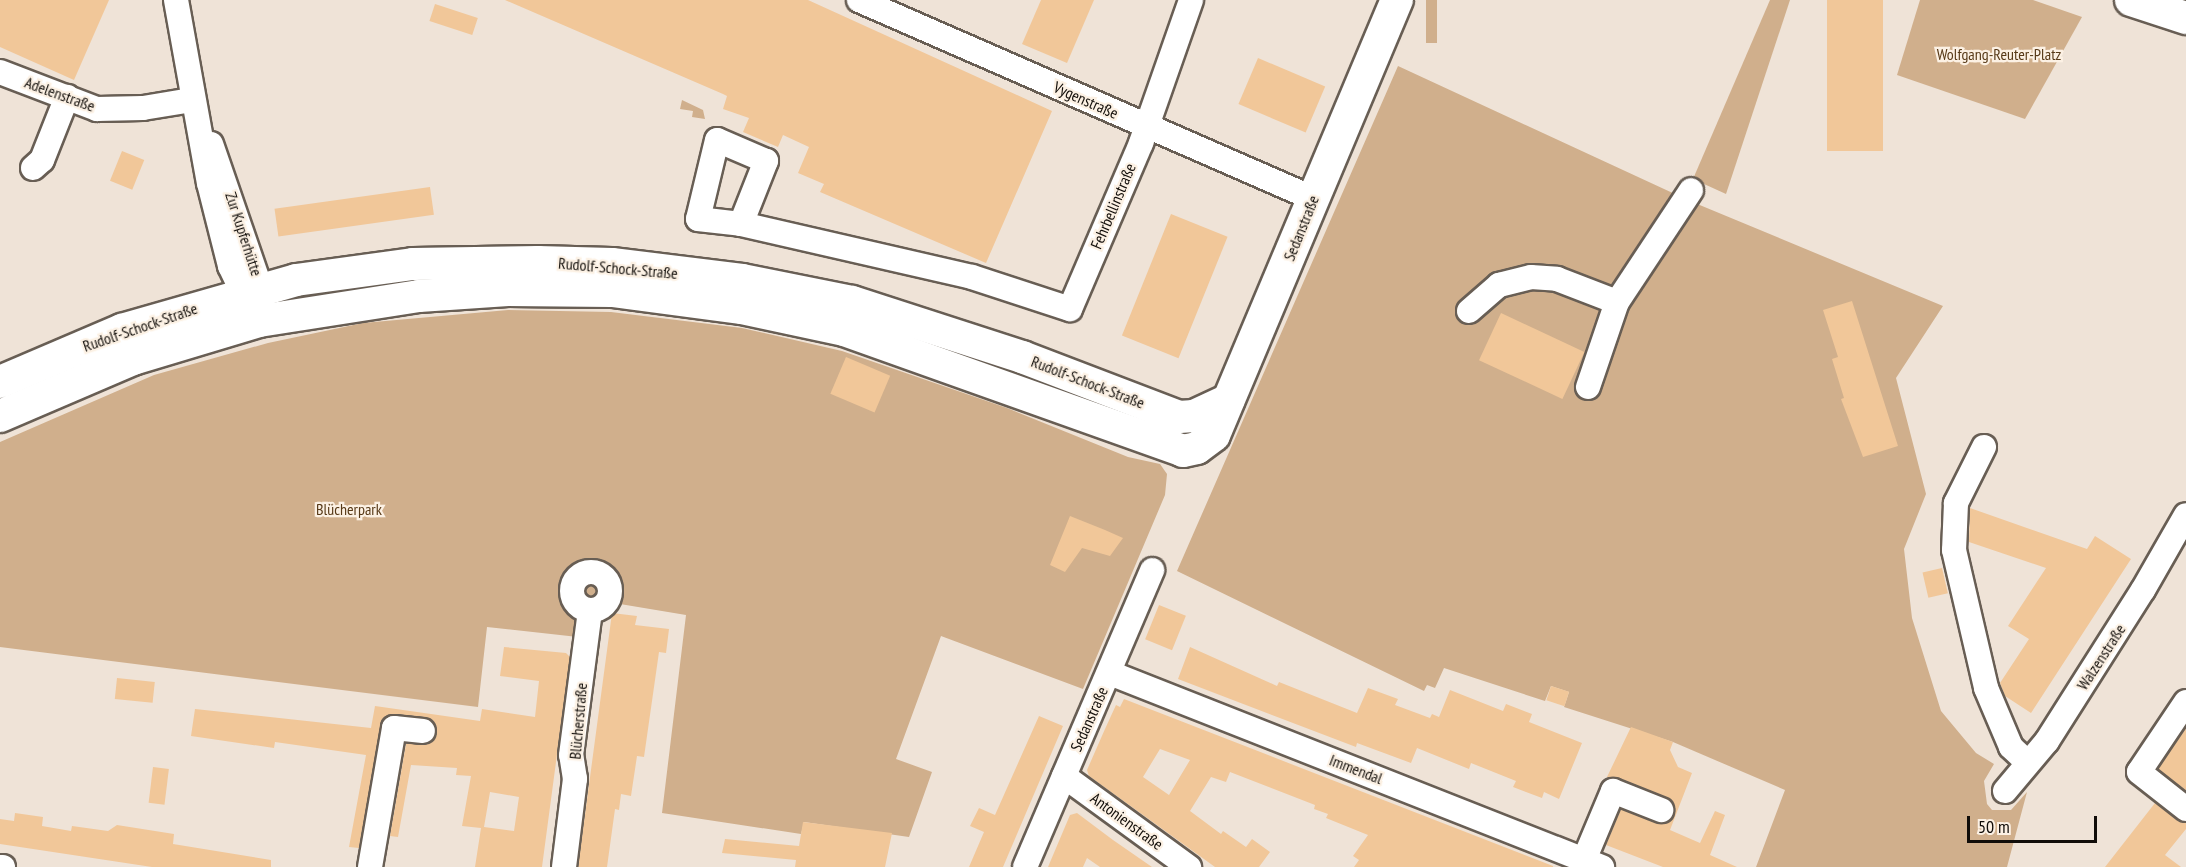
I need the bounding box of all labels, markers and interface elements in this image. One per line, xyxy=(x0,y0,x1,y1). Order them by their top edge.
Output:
park label: Wolfgang-Reuter-Platz xyxy=(1937,44,2061,64)
street label: Adelenstraße xyxy=(22,72,98,116)
street label: Vygenstraße xyxy=(1051,77,1121,123)
street label: Fehrbellinstraße xyxy=(1086,160,1140,252)
street label: Zur Kupferhütte xyxy=(221,190,267,278)
street label: Sedanstraße xyxy=(1279,193,1323,263)
street label: Rudolf-Schock-Straße xyxy=(557,253,679,283)
street label: Rudolf-Schock-Straße xyxy=(80,298,200,356)
street label: Rudolf-Schock-Straße xyxy=(1029,352,1147,412)
park label: Blücherpark xyxy=(316,499,382,519)
street label: Walzenstraße xyxy=(2073,621,2129,693)
street label: Blücherstraße xyxy=(565,682,591,760)
street label: Sedanstraße xyxy=(1066,684,1112,754)
street label: Immendal xyxy=(1327,750,1385,788)
street label: Antonienstraße xyxy=(1087,788,1167,854)
scale bar xyxy=(1970,804,2100,842)
text: 50 m xyxy=(1978,815,2010,838)

